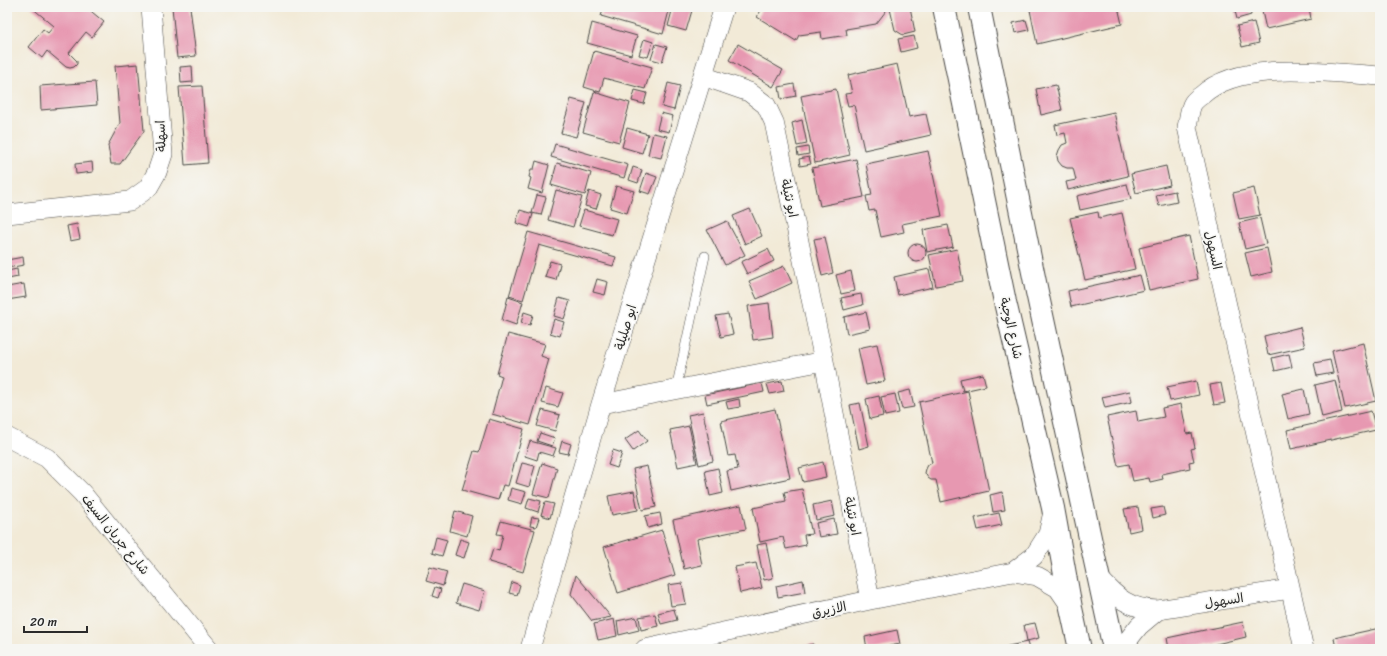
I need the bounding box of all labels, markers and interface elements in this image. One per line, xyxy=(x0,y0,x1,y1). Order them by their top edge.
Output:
street label: اسهلة xyxy=(148,120,173,152)
street label: ابو نثيلة xyxy=(774,177,805,220)
street label: السهول xyxy=(1198,228,1229,272)
street label: شارع الوجبة xyxy=(993,295,1030,361)
street label: ابو صليلة xyxy=(608,302,643,353)
street label: شارع جريان السيف xyxy=(76,489,156,580)
street label: ابو نثيلة xyxy=(838,495,868,537)
street label: السهول xyxy=(1203,586,1245,615)
street label: الازيرق xyxy=(810,595,849,624)
scale bar xyxy=(24,608,87,634)
text: 20 m xyxy=(30,611,57,633)

